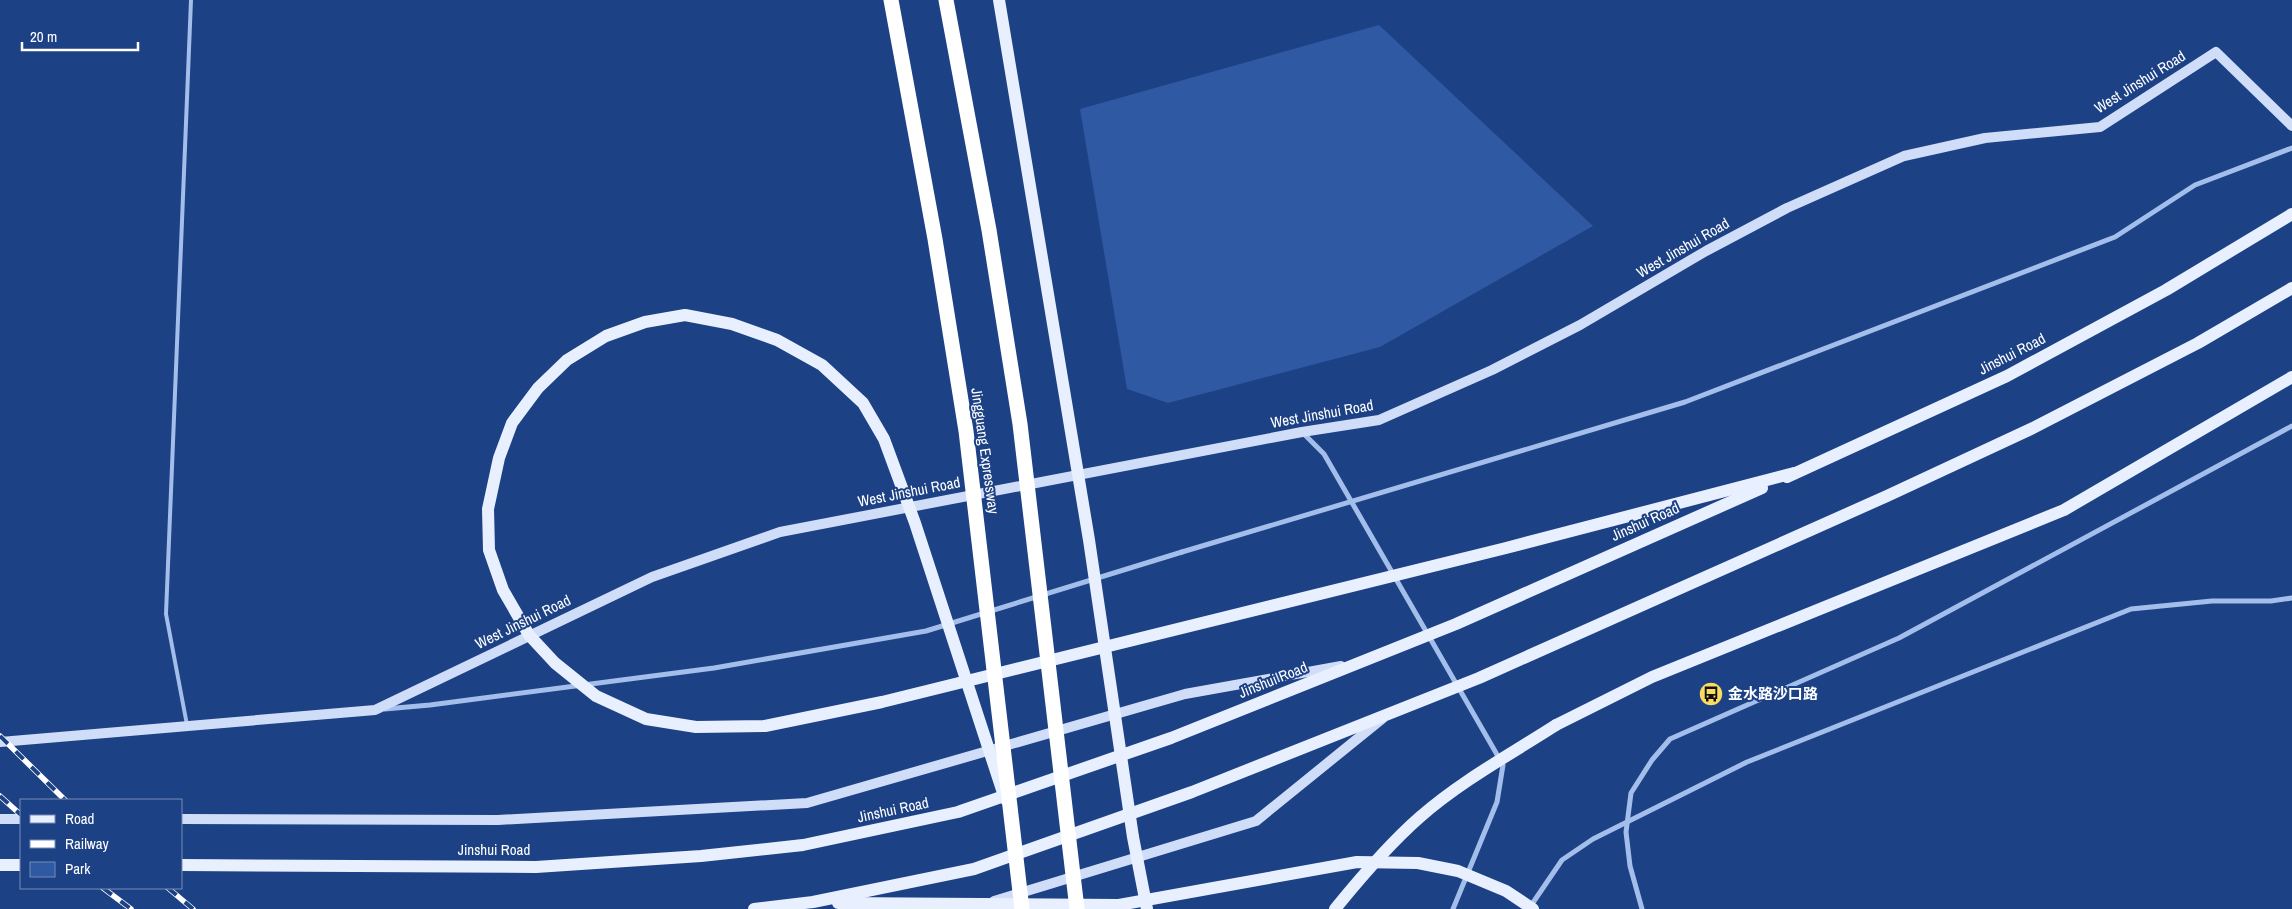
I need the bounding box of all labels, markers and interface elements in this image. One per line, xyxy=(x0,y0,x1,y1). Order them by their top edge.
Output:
scale bar xyxy=(22,20,139,52)
text: 20 m xyxy=(30,26,57,47)
street label: West Jinshui Road xyxy=(2090,45,2189,118)
street label: West Jinshui Road xyxy=(1633,213,1733,283)
street label: Jinshui Road xyxy=(1975,328,2049,379)
street label: Jingguang Expressway xyxy=(966,387,1005,516)
street label: West Jinshui Road xyxy=(1269,394,1375,433)
street label: West Jinshui Road xyxy=(856,471,962,512)
street label: Jinshui Road xyxy=(1607,497,1682,546)
street label: West Jinshui Road xyxy=(472,589,574,654)
street label: Jinshui Road xyxy=(1235,656,1310,703)
bus stop icon: 金水路沙口路 xyxy=(1698,681,1724,707)
place label: 金水路沙口路 xyxy=(1728,683,1818,704)
street label: Jinshui Road xyxy=(855,792,931,827)
legend xyxy=(20,799,182,889)
text: Road xyxy=(65,808,94,829)
text: Railway xyxy=(65,833,110,854)
street label: Jinshui Road xyxy=(458,839,530,860)
text: Park xyxy=(65,858,91,879)

